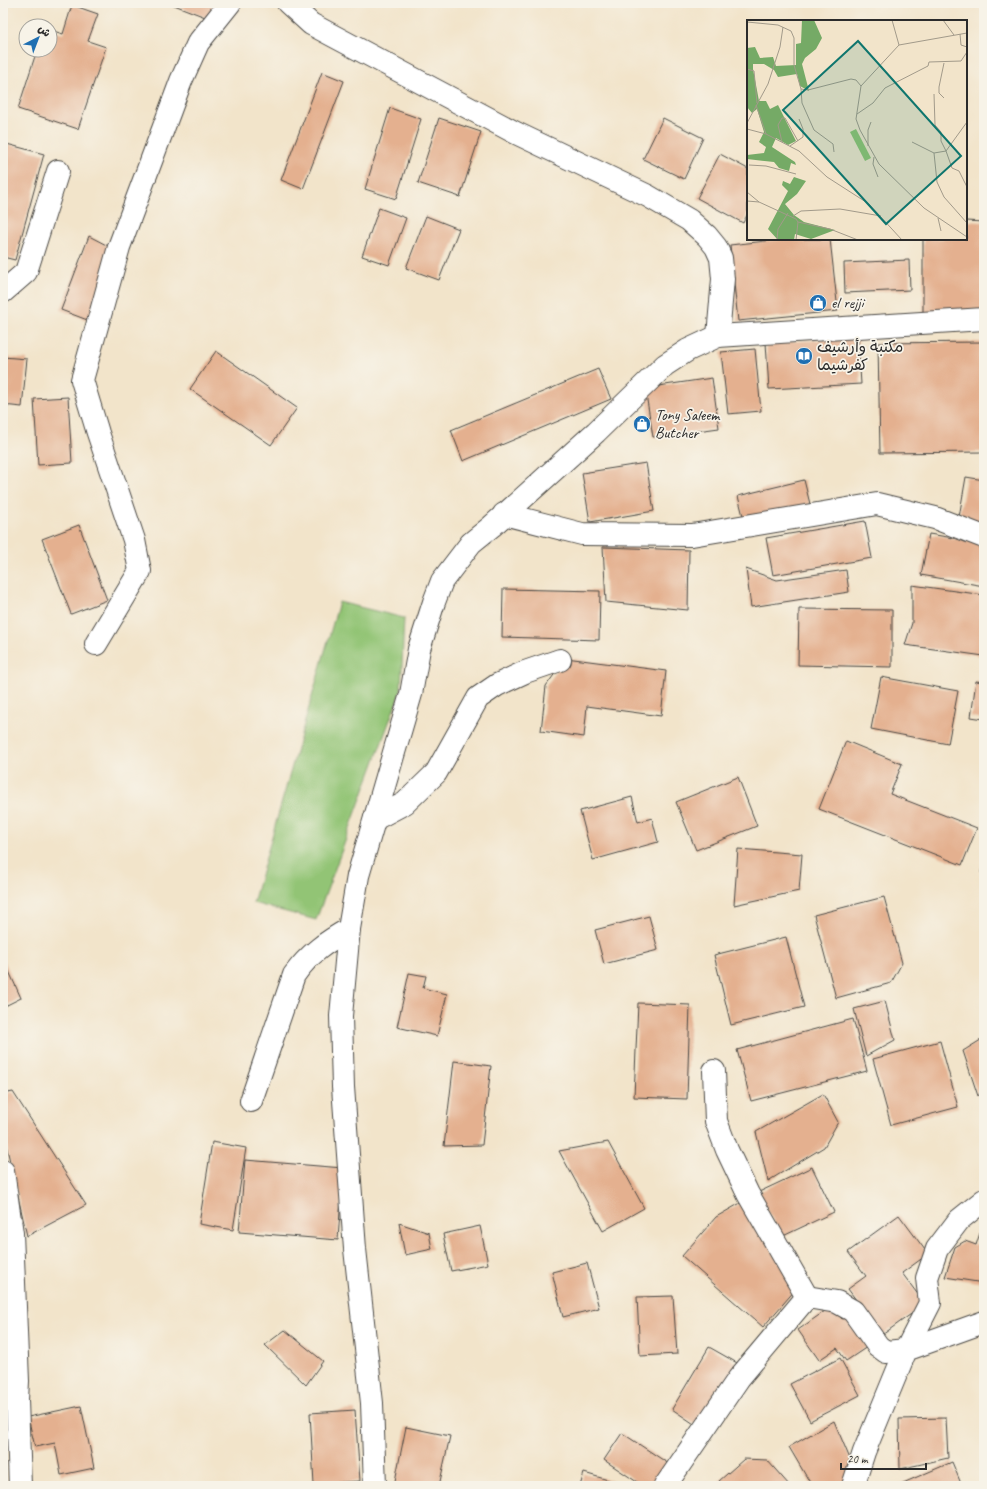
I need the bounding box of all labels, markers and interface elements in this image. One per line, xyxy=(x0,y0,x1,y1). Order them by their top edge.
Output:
north arrow xyxy=(18,18,58,58)
inset map xyxy=(747,20,967,240)
text: ش xyxy=(36,21,54,40)
shop icon: el rejji xyxy=(808,293,828,313)
place label: el rejji xyxy=(831,293,865,313)
place label: مكتبة وأرشيف كفرشيما xyxy=(817,337,903,375)
library icon: مكتبة وأرشيف كفرشيما xyxy=(794,346,814,366)
place label: Tony Saleem Butcher xyxy=(655,405,721,443)
shop icon: Tony Saleem Butcher xyxy=(632,414,652,434)
scale bar xyxy=(841,1445,926,1471)
text: 20 m xyxy=(847,1451,869,1467)

